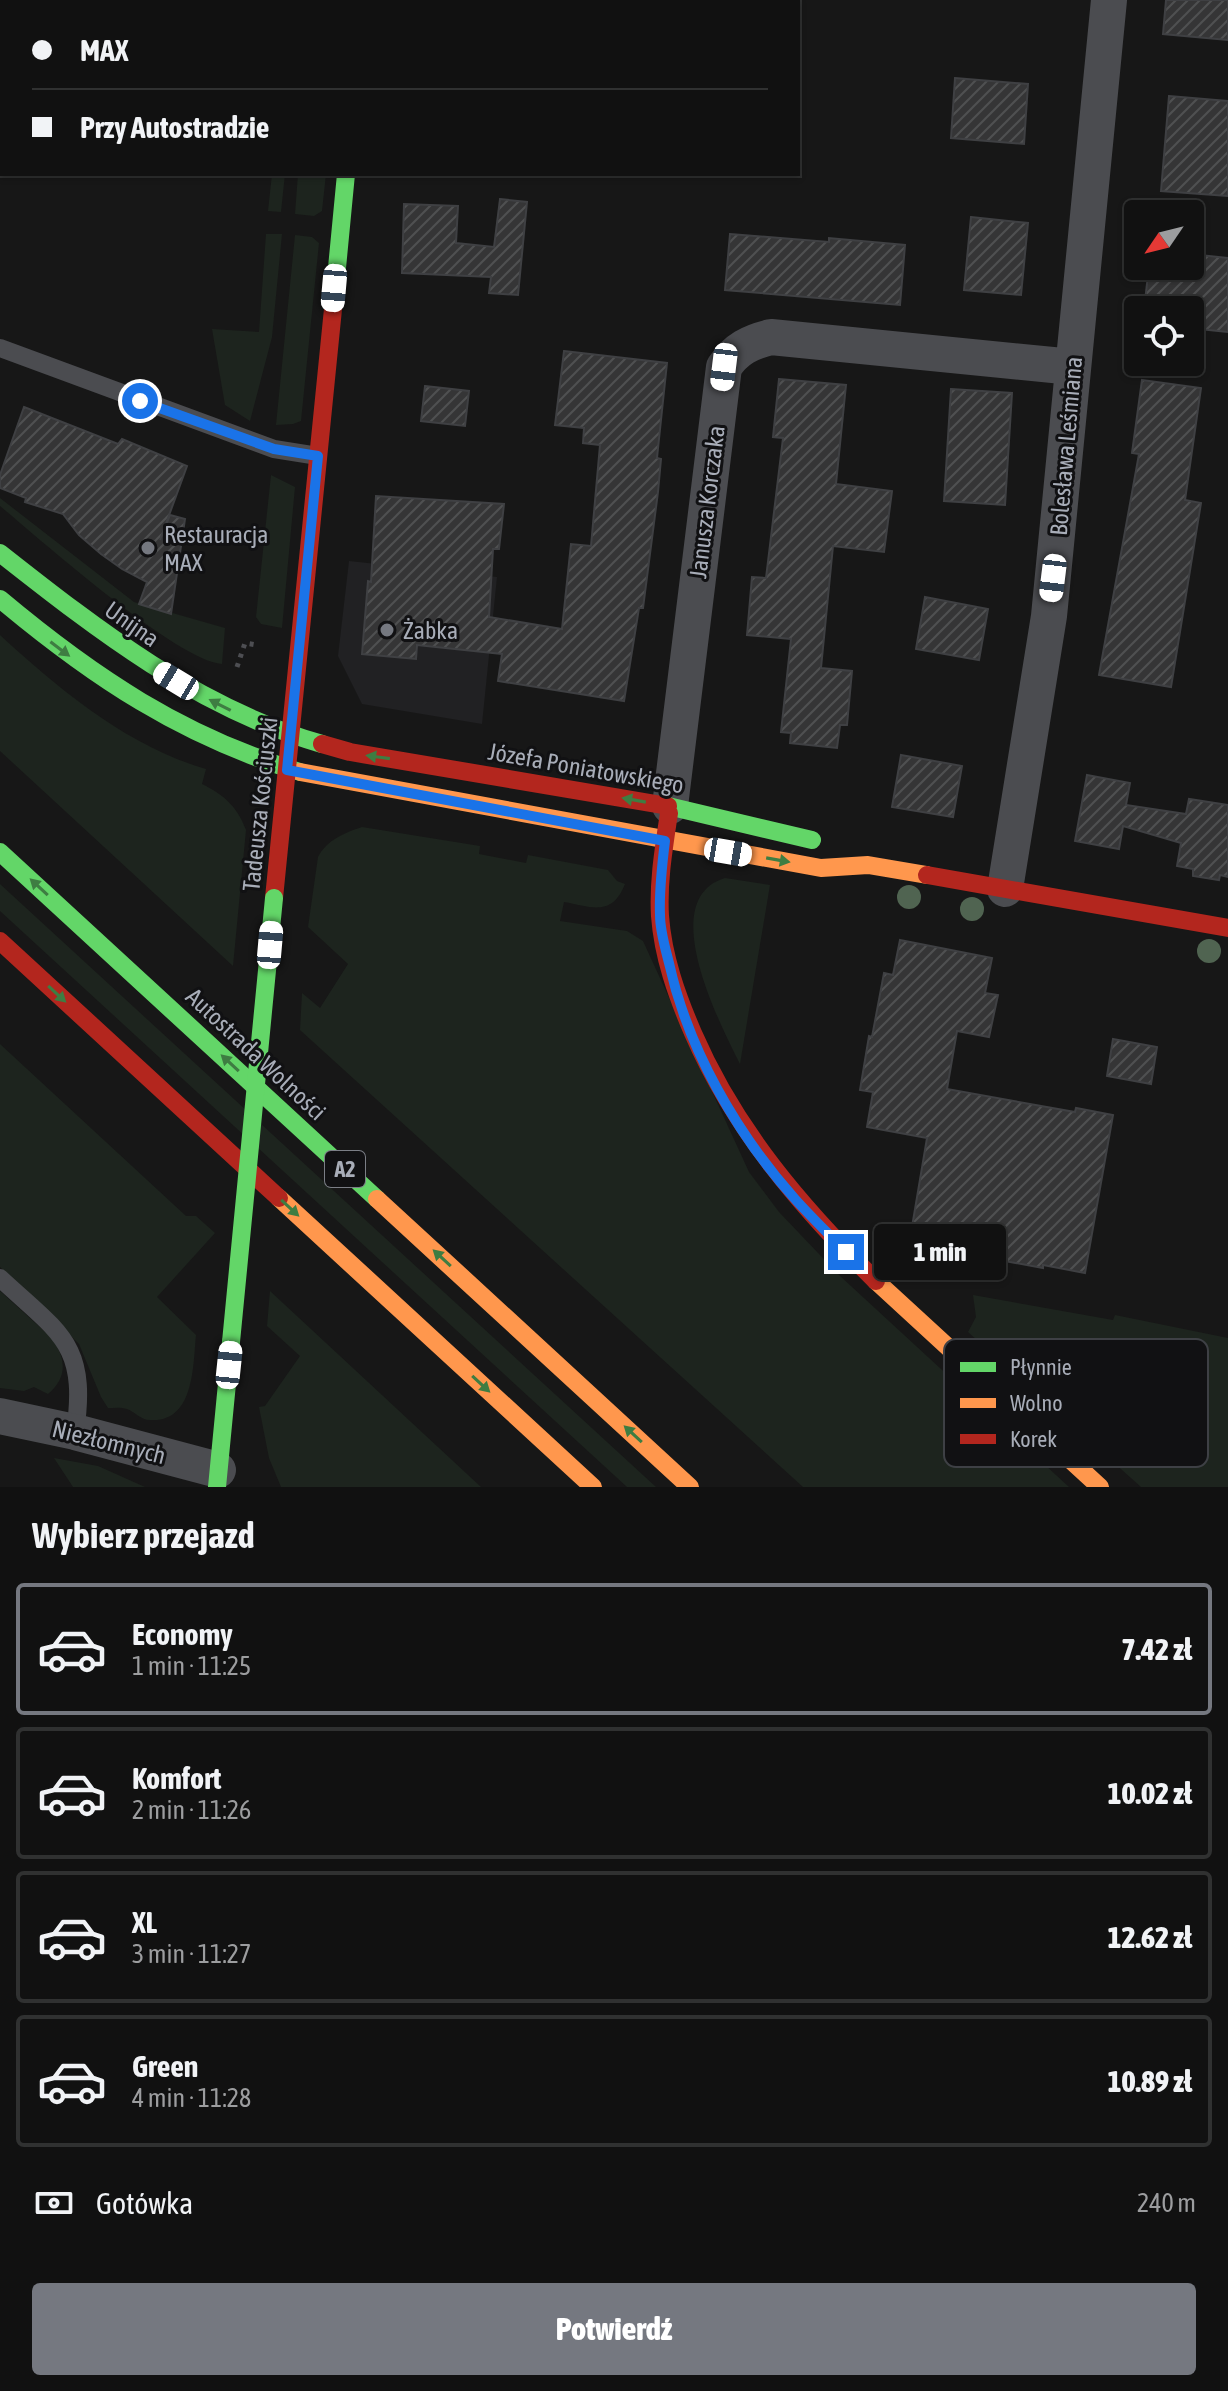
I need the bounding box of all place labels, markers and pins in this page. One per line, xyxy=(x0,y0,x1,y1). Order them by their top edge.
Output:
place label: Restauracja MAX xyxy=(164,521,268,576)
marker: Restauracja MAX xyxy=(139,539,157,557)
place label: Żabka xyxy=(403,617,458,644)
marker: Żabka xyxy=(378,621,396,639)

